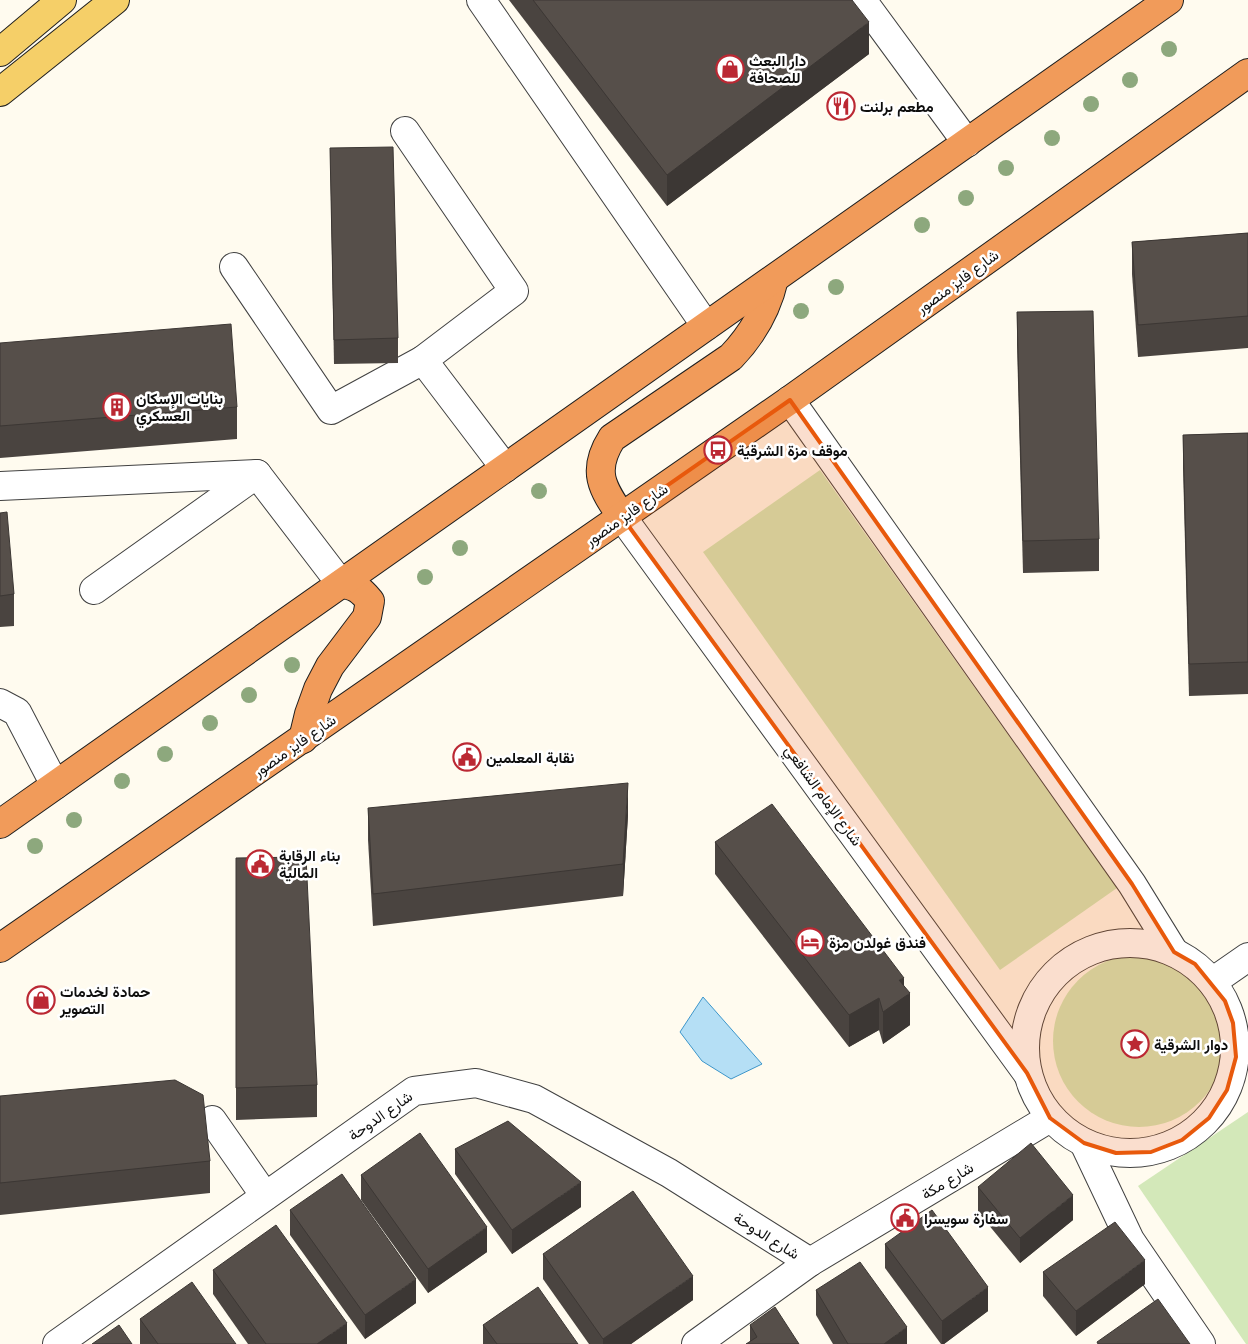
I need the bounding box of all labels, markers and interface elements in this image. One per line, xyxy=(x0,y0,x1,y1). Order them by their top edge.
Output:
place label: دار البعث للصحافة xyxy=(749,50,806,87)
shop icon: دار البعث للصحافة xyxy=(715,54,745,84)
restaurant icon: مطعم برلنت xyxy=(826,91,856,121)
place label: مطعم برلنت xyxy=(860,96,934,117)
street label: شارع فايز منصور xyxy=(911,244,1003,320)
place label: بنايات الإسكان العسكري xyxy=(136,388,223,429)
building icon: بنايات الإسكان العسكري xyxy=(102,392,132,422)
bus stop icon: موقف مزة الشرقية xyxy=(703,435,733,465)
place label: موقف مزة الشرقية xyxy=(737,440,848,460)
street label: شارع فايز منصور xyxy=(580,478,673,552)
street label: شارع فايز منصور xyxy=(248,709,341,783)
street label: شارع الإمام الشافعي xyxy=(777,741,867,852)
public building icon: نقابة المعلمين xyxy=(452,742,482,772)
place label: نقابة المعلمين xyxy=(486,747,574,767)
place label: بناء الرقابة المالية xyxy=(279,845,340,882)
public building icon: بناء الرقابة المالية xyxy=(245,849,275,879)
hotel icon: فندق غولدن مزة xyxy=(795,927,825,957)
place label: فندق غولدن مزة xyxy=(829,932,926,952)
place label: حمادة لخدمات التصوير xyxy=(59,981,150,1018)
shop icon: حمادة لخدمات التصوير xyxy=(26,985,56,1015)
place icon: دوار الشرقية xyxy=(1120,1029,1150,1059)
place label: دوار الشرقية xyxy=(1154,1034,1228,1054)
street label: شارع الدوحة xyxy=(344,1085,417,1146)
street label: شارع مكة xyxy=(917,1157,978,1205)
public building icon: سفارة سويسرا xyxy=(890,1203,920,1233)
street label: شارع الدوحة xyxy=(729,1207,804,1265)
place label: سفارة سويسرا xyxy=(924,1208,1008,1228)

